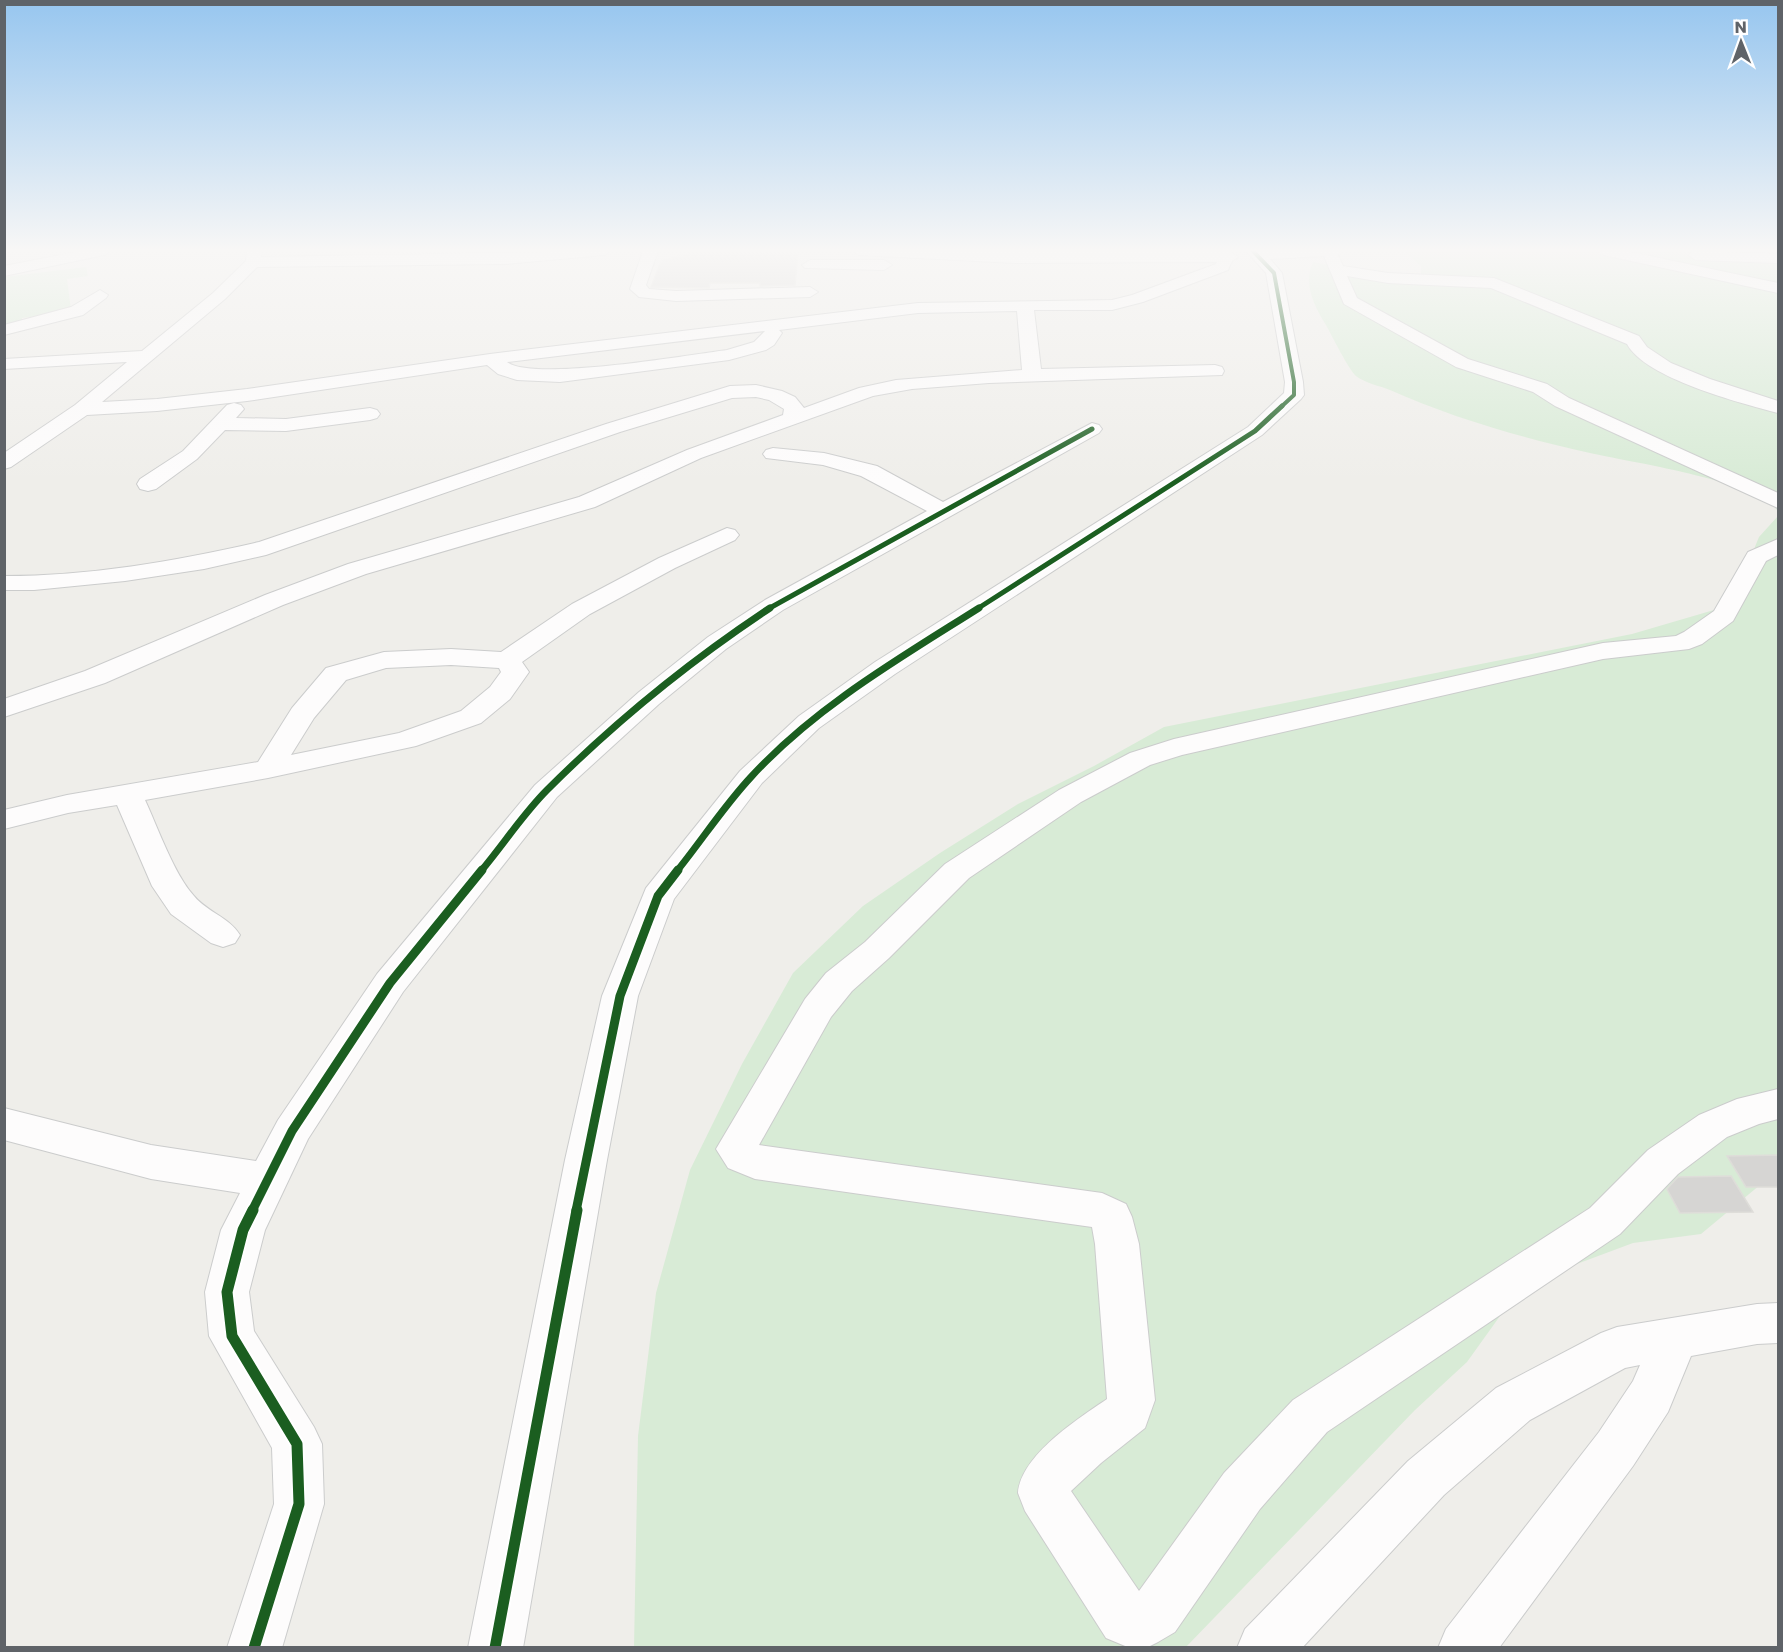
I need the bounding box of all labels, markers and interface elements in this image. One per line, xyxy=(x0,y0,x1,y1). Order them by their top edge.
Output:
north arrow xyxy=(1711,12,1771,72)
text: N xyxy=(1735,16,1747,39)

